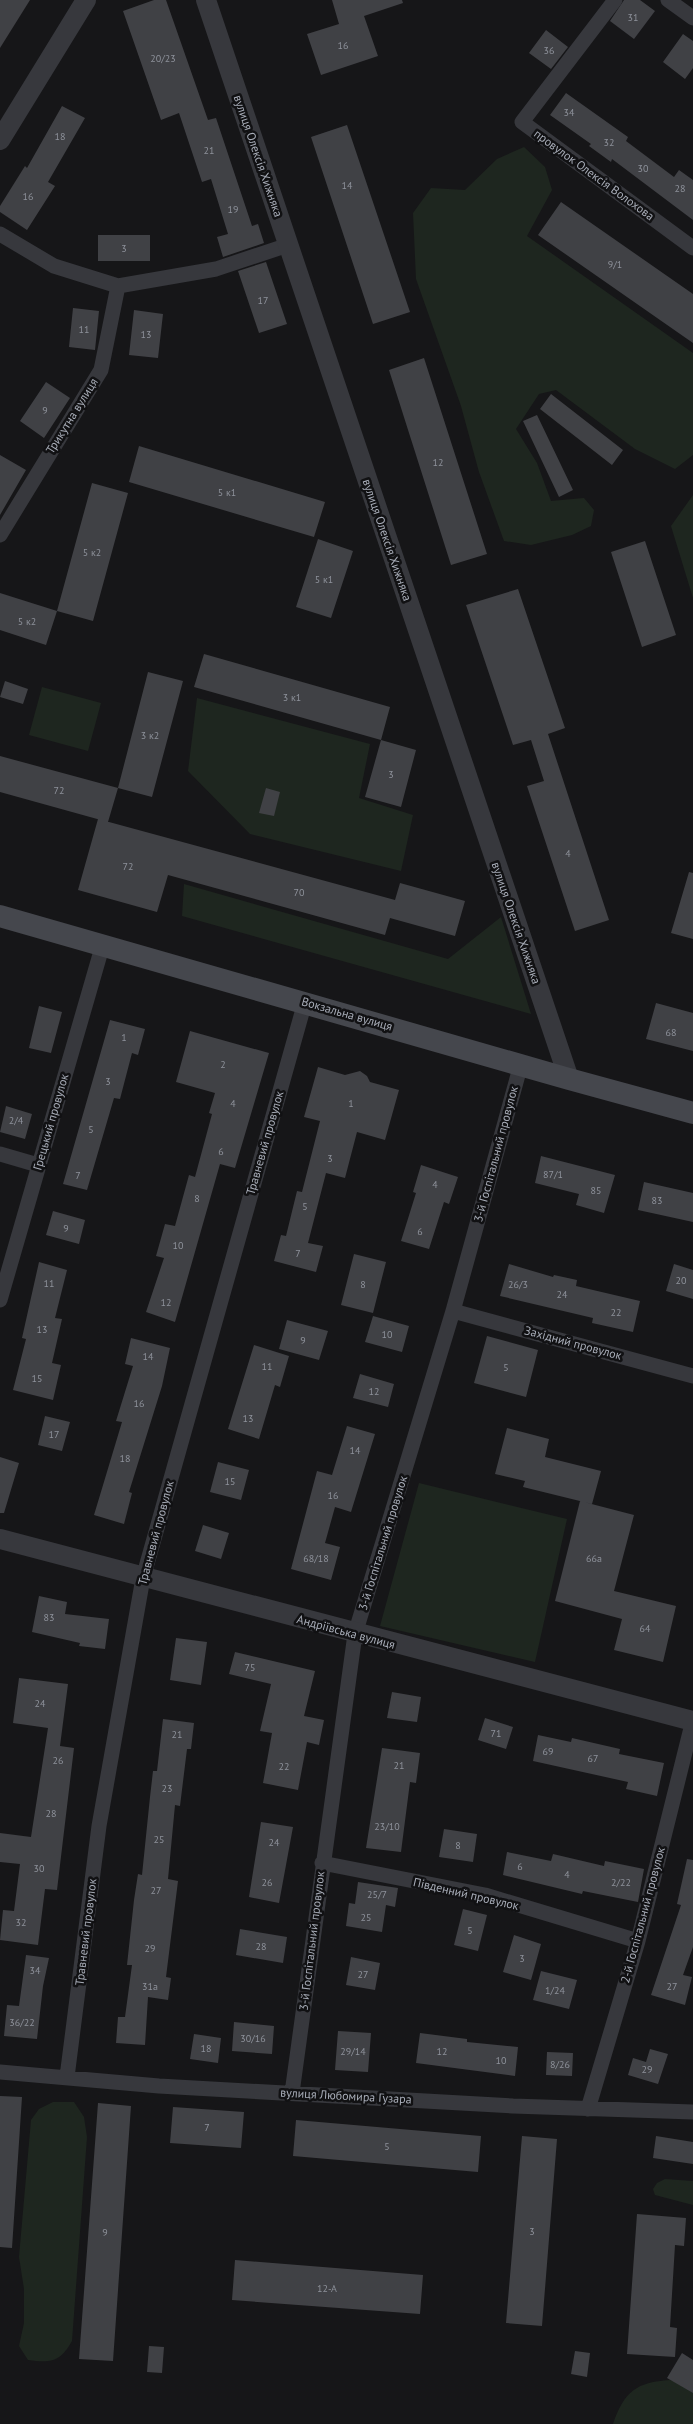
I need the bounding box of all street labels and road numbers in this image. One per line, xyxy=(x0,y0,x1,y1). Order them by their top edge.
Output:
street label: вулиця Олексія Хижняка xyxy=(231,93,286,219)
street label: провулок Олексія Волохова xyxy=(531,126,657,223)
street label: Трикутна вулиця xyxy=(42,375,101,456)
street label: вулиця Олексія Хижняка xyxy=(360,477,415,603)
street label: вулиця Олексія Хижняка xyxy=(489,860,544,986)
street label: Вокзальна вулиця xyxy=(300,993,394,1034)
street label: Грецький провулок xyxy=(30,1072,72,1172)
street label: 3-й Госпітальний провулок xyxy=(470,1084,521,1224)
street label: Травневий провулок xyxy=(242,1089,287,1197)
street label: Західний провулок xyxy=(523,1322,624,1363)
street label: 3-й Госпітальний провулок xyxy=(355,1473,410,1612)
street label: Травневий провулок xyxy=(134,1479,177,1587)
street label: Андріївська вулиця xyxy=(295,1611,397,1652)
street label: 2-й Госпітальний провулок xyxy=(617,1845,668,1985)
street label: 3-й Госпітальний провулок xyxy=(296,1870,328,2011)
street label: Південний провулок xyxy=(412,1874,521,1913)
street label: Травневий провулок xyxy=(72,1877,100,1986)
street label: вулиця Любомира Гузара xyxy=(280,2085,412,2106)

